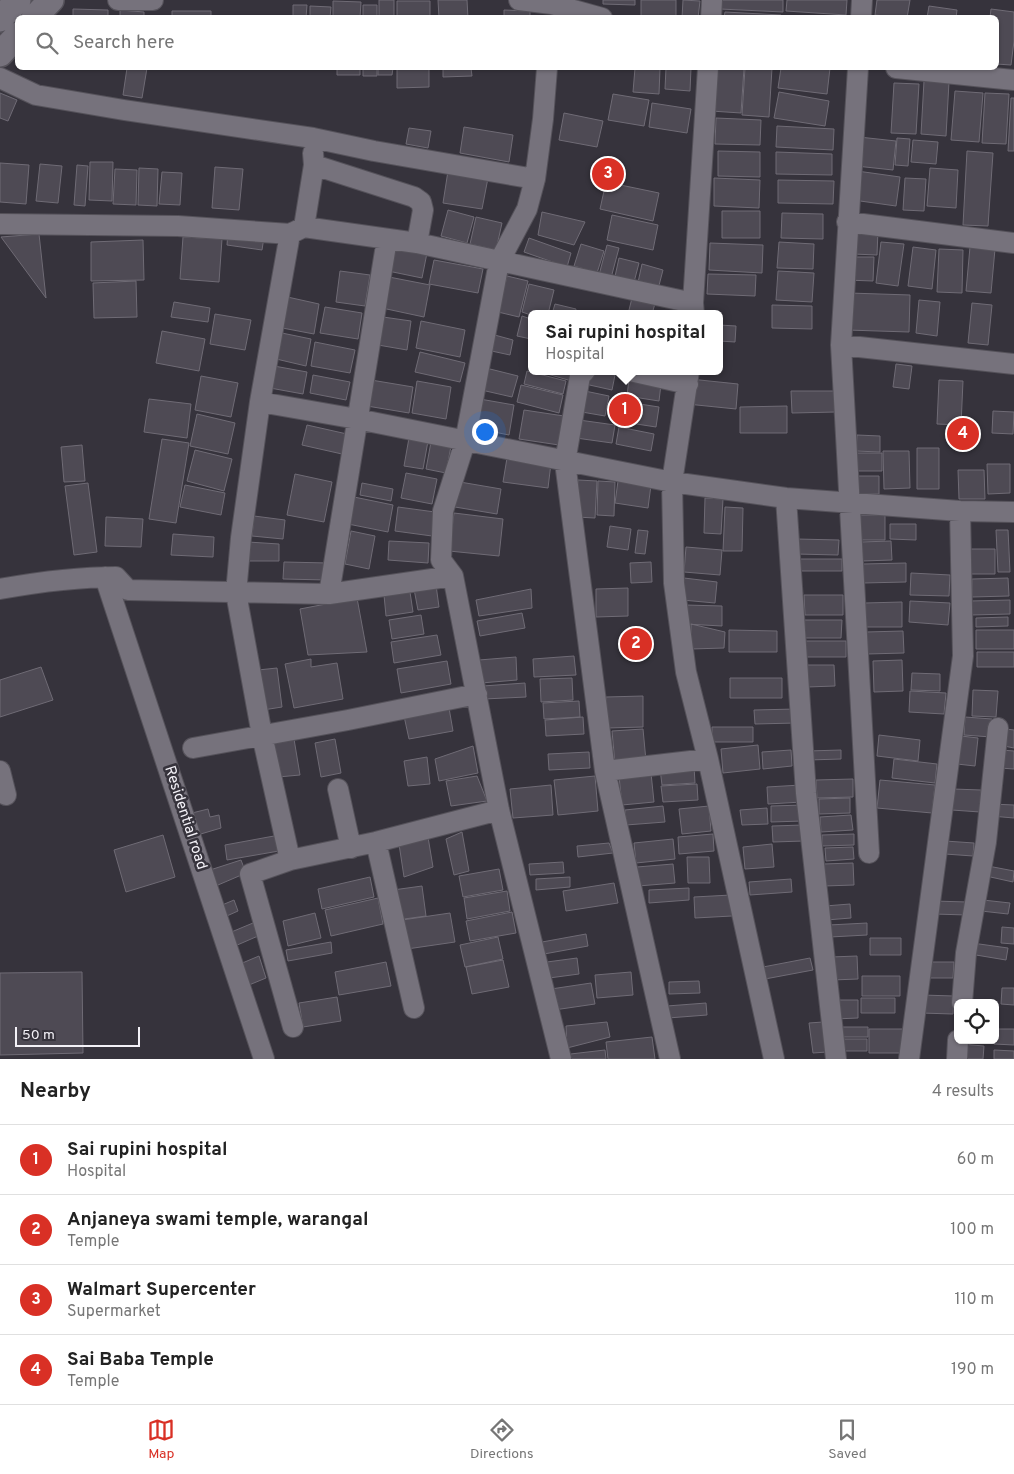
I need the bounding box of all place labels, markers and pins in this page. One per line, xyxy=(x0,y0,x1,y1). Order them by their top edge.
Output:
pin: 3 xyxy=(592,155,624,193)
pin: 1 xyxy=(609,391,641,429)
pin: 4 xyxy=(947,415,979,453)
pin: 2 xyxy=(620,625,652,663)

